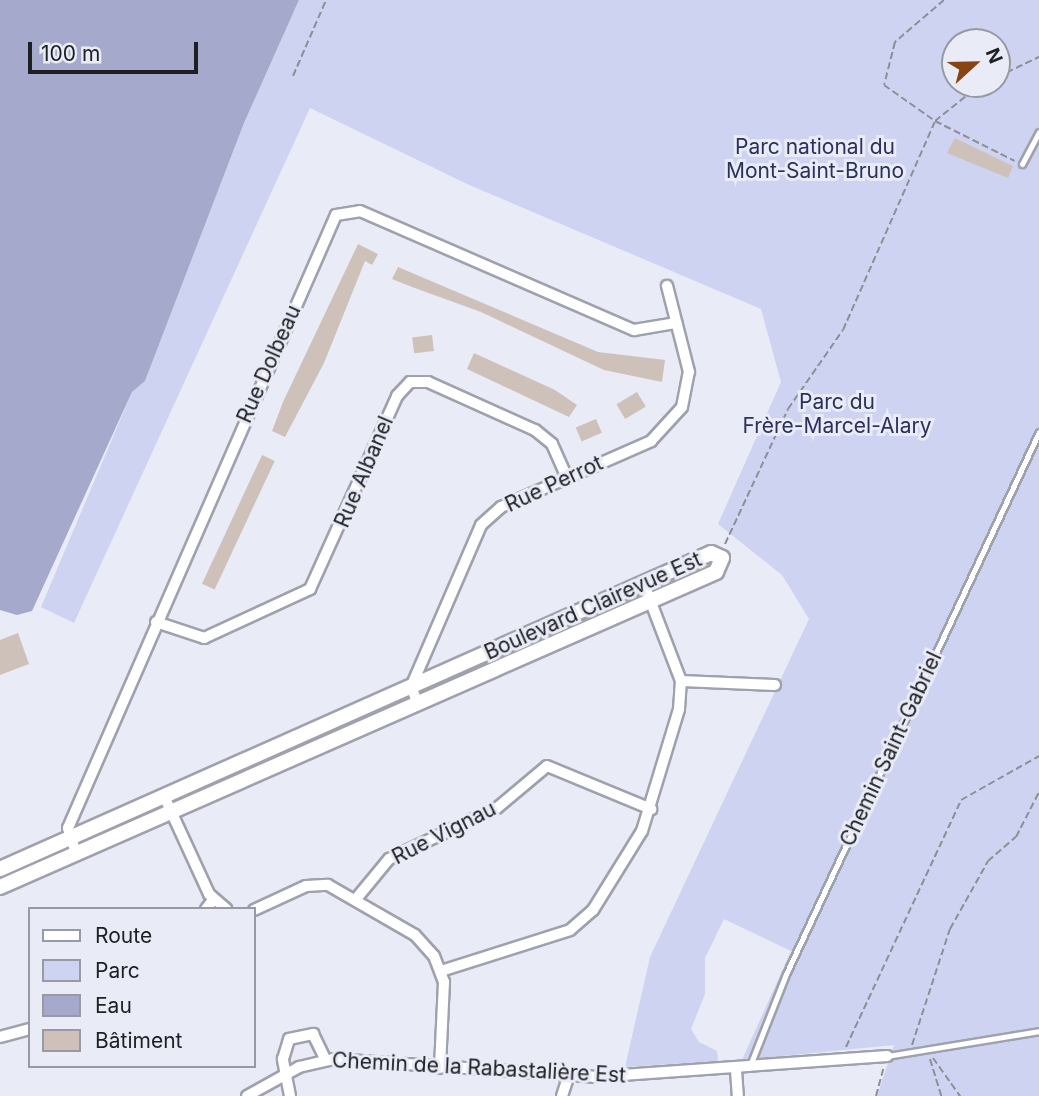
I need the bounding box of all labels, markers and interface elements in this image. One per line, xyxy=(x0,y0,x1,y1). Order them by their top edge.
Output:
scale bar xyxy=(32,28,201,72)
north arrow xyxy=(941,28,1011,98)
text: 100 m xyxy=(41,41,100,66)
text: N xyxy=(981,45,1007,67)
park label: Parc national du Mont-Saint-Bruno xyxy=(726,134,904,184)
street label: Rue Dolbeau xyxy=(232,301,306,427)
park label: Parc du Frère-Marcel-Alary xyxy=(742,389,932,439)
street label: Rue Albanel xyxy=(329,413,399,531)
street label: Rue Perrot xyxy=(501,450,607,518)
street label: Boulevard Clairevue Est xyxy=(480,547,706,665)
street label: Chemin Saint-Gabriel xyxy=(835,648,947,850)
street label: Rue Vignau xyxy=(388,796,500,870)
legend xyxy=(28,907,256,1068)
text: Route xyxy=(95,923,152,948)
text: Parc xyxy=(95,958,140,983)
text: Eau xyxy=(95,993,132,1018)
text: Bâtiment xyxy=(95,1028,182,1053)
street label: Chemin de la Rabastalière Est xyxy=(331,1048,627,1088)

